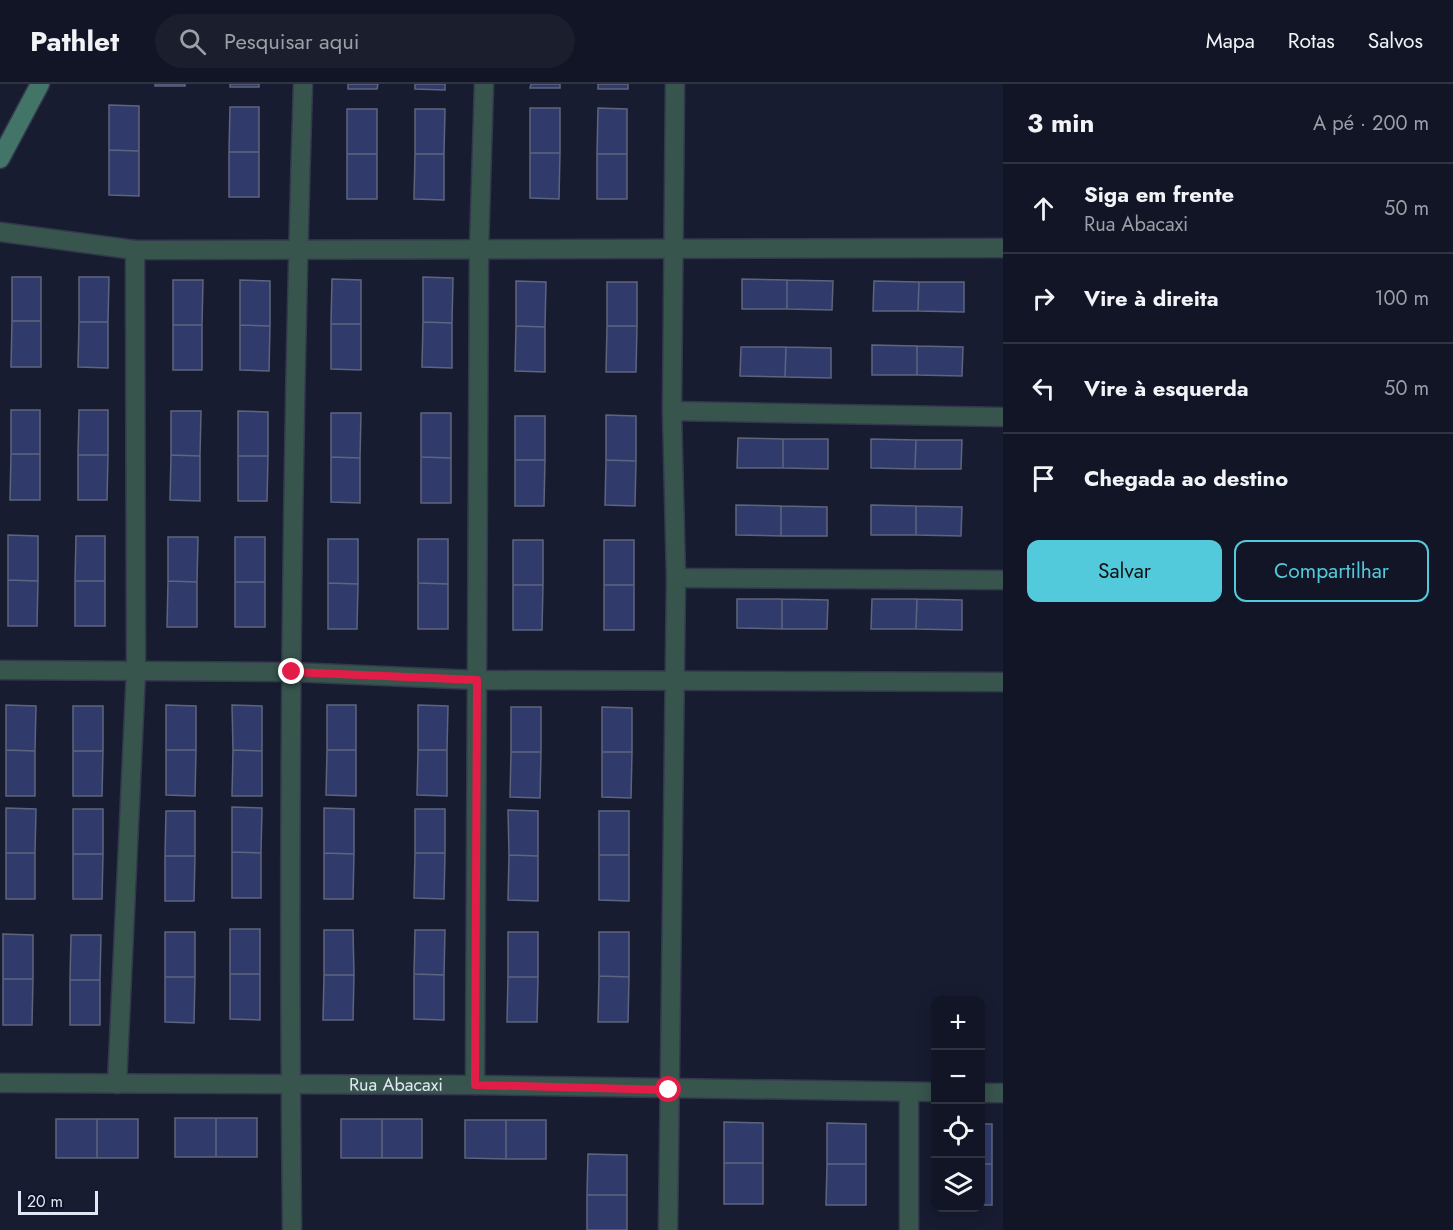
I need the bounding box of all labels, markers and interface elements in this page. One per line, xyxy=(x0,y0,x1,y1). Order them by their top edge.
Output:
search box xyxy=(155,14,575,68)
text: Pathlet xyxy=(30,21,119,62)
icon: search xyxy=(176,25,209,58)
text: Pesquisar aqui xyxy=(224,25,359,57)
text: Mapa xyxy=(1206,26,1255,56)
text: Rotas xyxy=(1288,26,1335,56)
text: Salvos xyxy=(1368,26,1423,56)
text: 3 min xyxy=(1027,104,1094,142)
text: A pé · 200 m xyxy=(1313,109,1429,138)
text: Siga em frente xyxy=(1084,178,1234,210)
icon: ahead xyxy=(1027,192,1060,225)
text: 50 m xyxy=(1384,194,1429,223)
text: Rua Abacaxi xyxy=(1084,210,1188,239)
icon: right xyxy=(1027,282,1060,315)
text: Vire à direita xyxy=(1084,282,1219,314)
text: 100 m xyxy=(1374,284,1429,313)
icon: left xyxy=(1027,372,1060,405)
text: Vire à esquerda xyxy=(1084,372,1249,404)
text: 50 m xyxy=(1384,374,1429,403)
icon: arrive xyxy=(1027,462,1060,495)
text: Chegada ao destino xyxy=(1084,462,1288,494)
button: Salvar xyxy=(1027,540,1222,602)
button: Compartilhar xyxy=(1234,540,1429,602)
route end xyxy=(278,658,304,684)
map controls xyxy=(931,996,985,1212)
button: + xyxy=(931,996,985,1050)
button: − xyxy=(931,1050,985,1104)
street label: Rua Abacaxi xyxy=(349,1071,443,1098)
route start xyxy=(655,1076,681,1102)
button: locate xyxy=(931,1104,985,1158)
button: layers xyxy=(931,1158,985,1212)
scale bar xyxy=(18,1188,98,1216)
text: 20 m xyxy=(27,1190,63,1213)

